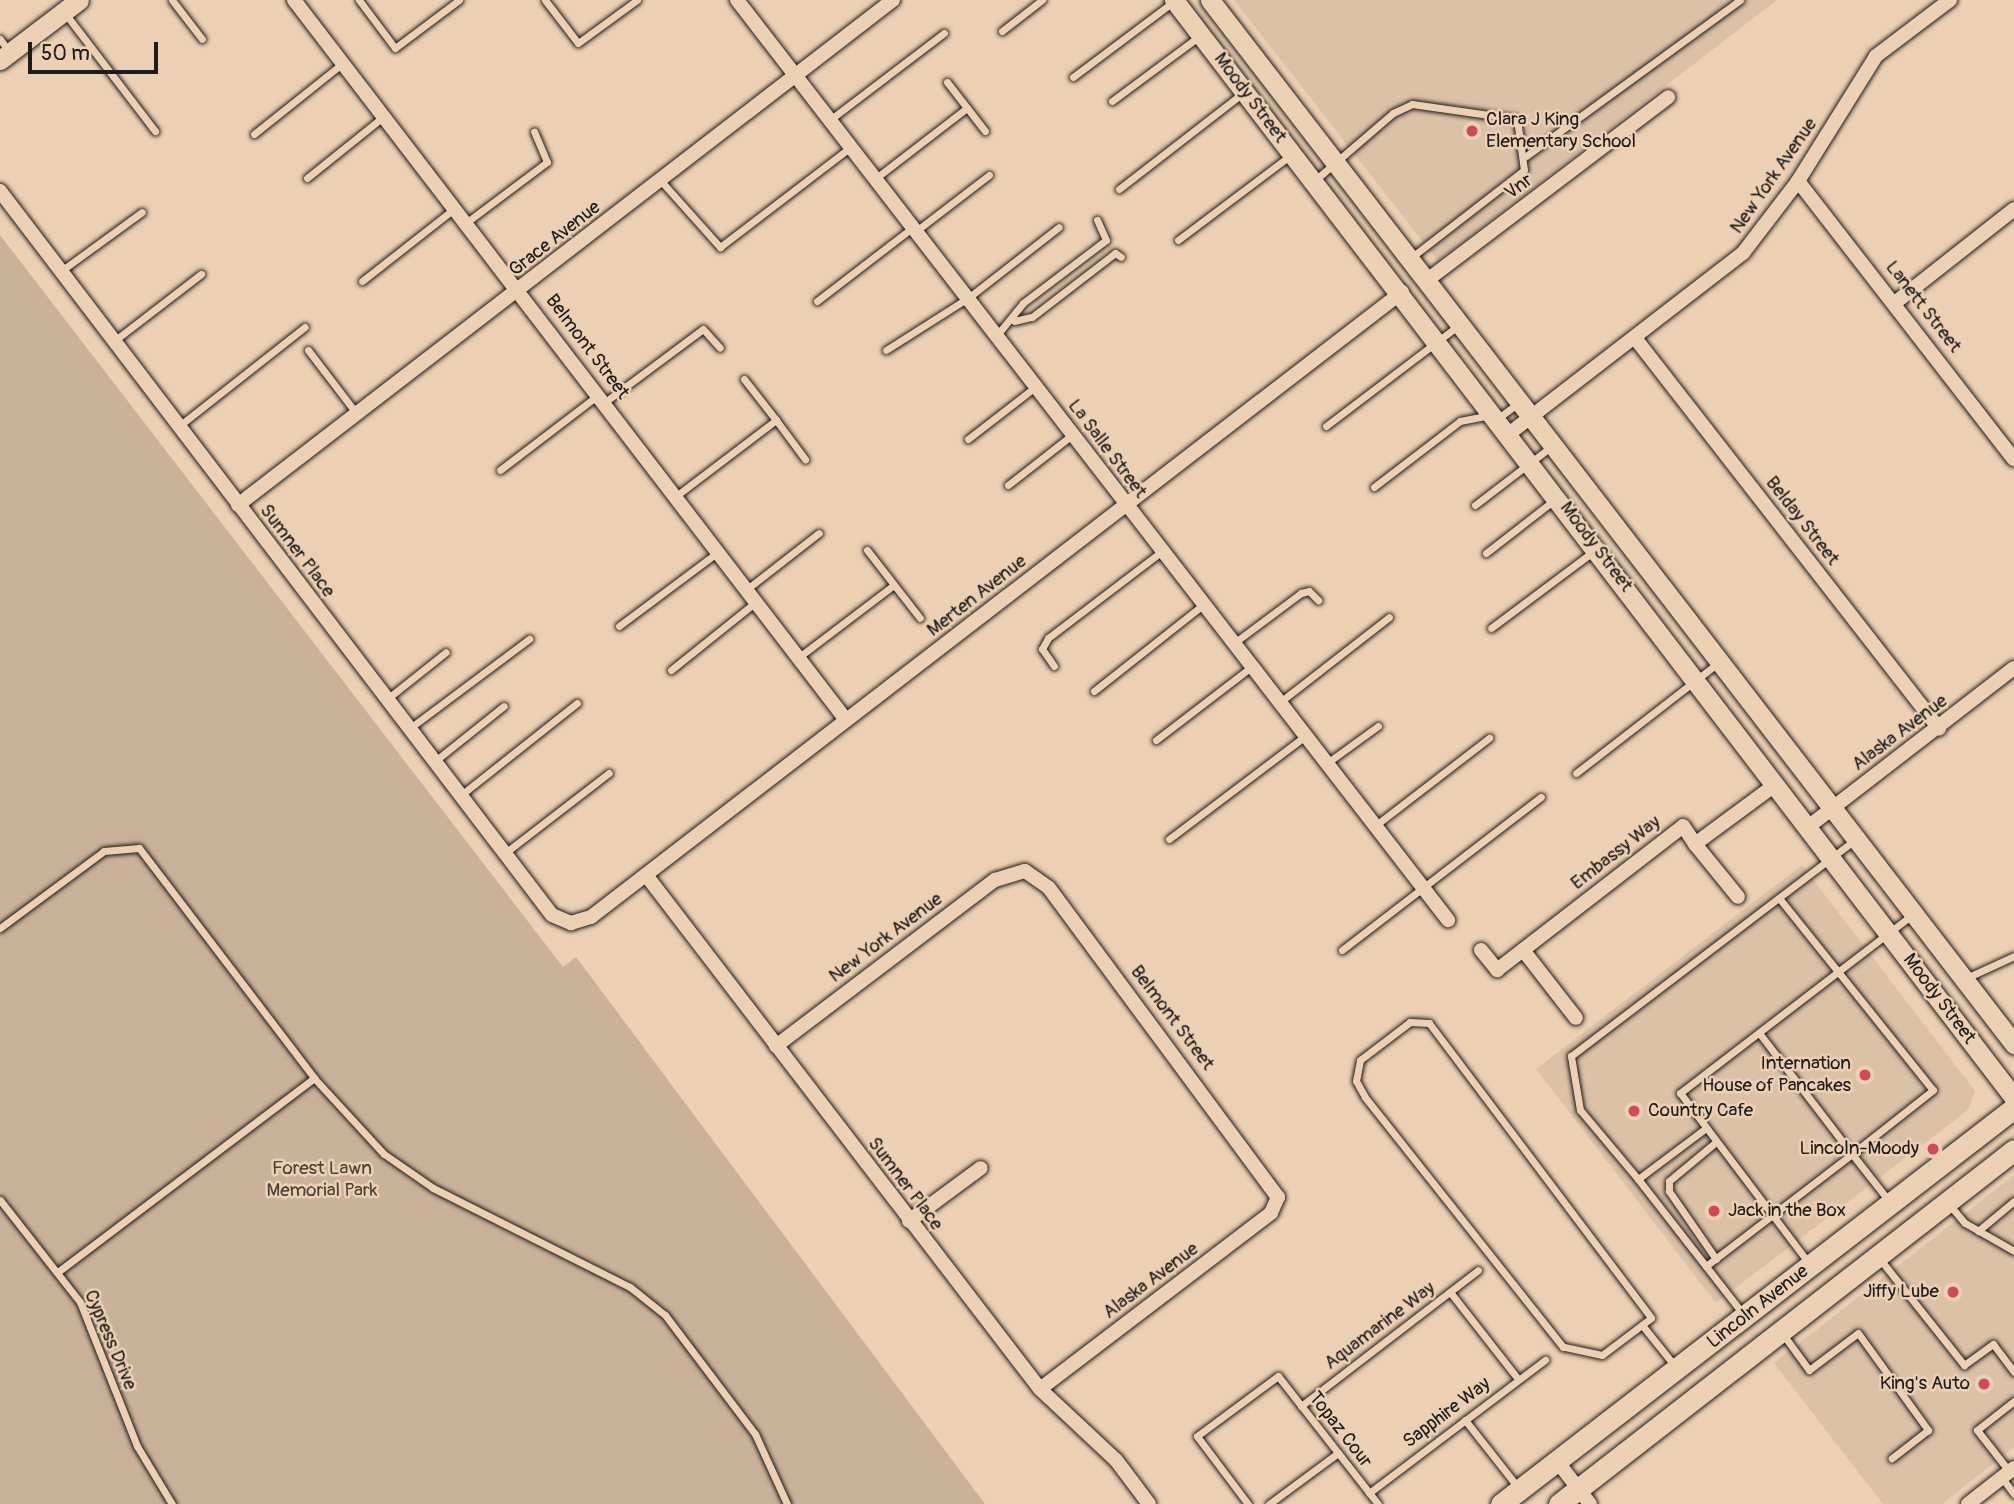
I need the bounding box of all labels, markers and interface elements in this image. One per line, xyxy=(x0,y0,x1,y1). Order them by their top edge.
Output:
scale bar xyxy=(32,28,161,72)
text: 50 m xyxy=(41,40,90,67)
street label: Moody Street xyxy=(1209,48,1291,148)
place label: Clara J King Elementary School xyxy=(1486,109,1636,153)
street label: New York Avenue xyxy=(1726,114,1822,238)
marker: Clara J King Elementary School xyxy=(1464,123,1480,139)
street label: Vnr xyxy=(1501,169,1537,205)
street label: Grace Avenue xyxy=(505,196,605,282)
street label: Lanett Street xyxy=(1880,257,1966,357)
street label: Belmont Street xyxy=(540,290,634,404)
street label: La Salle Street xyxy=(1062,395,1152,503)
street label: Belday Street xyxy=(1760,472,1844,570)
street label: Moody Street xyxy=(1555,497,1637,597)
street label: Sumner Place xyxy=(255,500,339,602)
street label: Merten Avenue xyxy=(923,550,1031,642)
street label: Alaska Avenue xyxy=(1848,690,1952,776)
street label: Embassy Way xyxy=(1567,811,1665,895)
street label: New York Avenue xyxy=(825,888,947,988)
street label: Moody Street xyxy=(1898,949,1980,1049)
street label: Belmont Street xyxy=(1125,961,1219,1075)
place label: Internation House of Pancakes xyxy=(1702,1053,1851,1097)
marker: Internation House of Pancakes xyxy=(1857,1067,1873,1083)
place label: Country Cafe xyxy=(1648,1100,1753,1122)
marker: Country Cafe xyxy=(1626,1103,1642,1119)
street label: Sumner Place xyxy=(863,1133,947,1235)
place label: Lincoln-Moody xyxy=(1800,1138,1919,1160)
marker: Lincoln-Moody xyxy=(1925,1141,1941,1157)
park label: Forest Lawn Memorial Park xyxy=(267,1158,377,1202)
place label: Jack in the Box xyxy=(1728,1200,1846,1222)
marker: Jack in the Box xyxy=(1706,1203,1722,1219)
street label: Alaska Avenue xyxy=(1099,1238,1203,1324)
street label: Lincoln Avenue xyxy=(1703,1260,1813,1354)
street label: Aquamarine Way xyxy=(1320,1277,1440,1375)
place label: Jiffy Lube xyxy=(1863,1281,1939,1303)
marker: Jiffy Lube xyxy=(1945,1284,1961,1300)
street label: Cypress Drive xyxy=(79,1287,141,1393)
street label: Sapphire Way xyxy=(1399,1373,1495,1453)
place label: King's Auto xyxy=(1880,1373,1970,1395)
marker: King's Auto xyxy=(1976,1376,1992,1392)
street label: Topaz Cour xyxy=(1303,1387,1377,1473)

